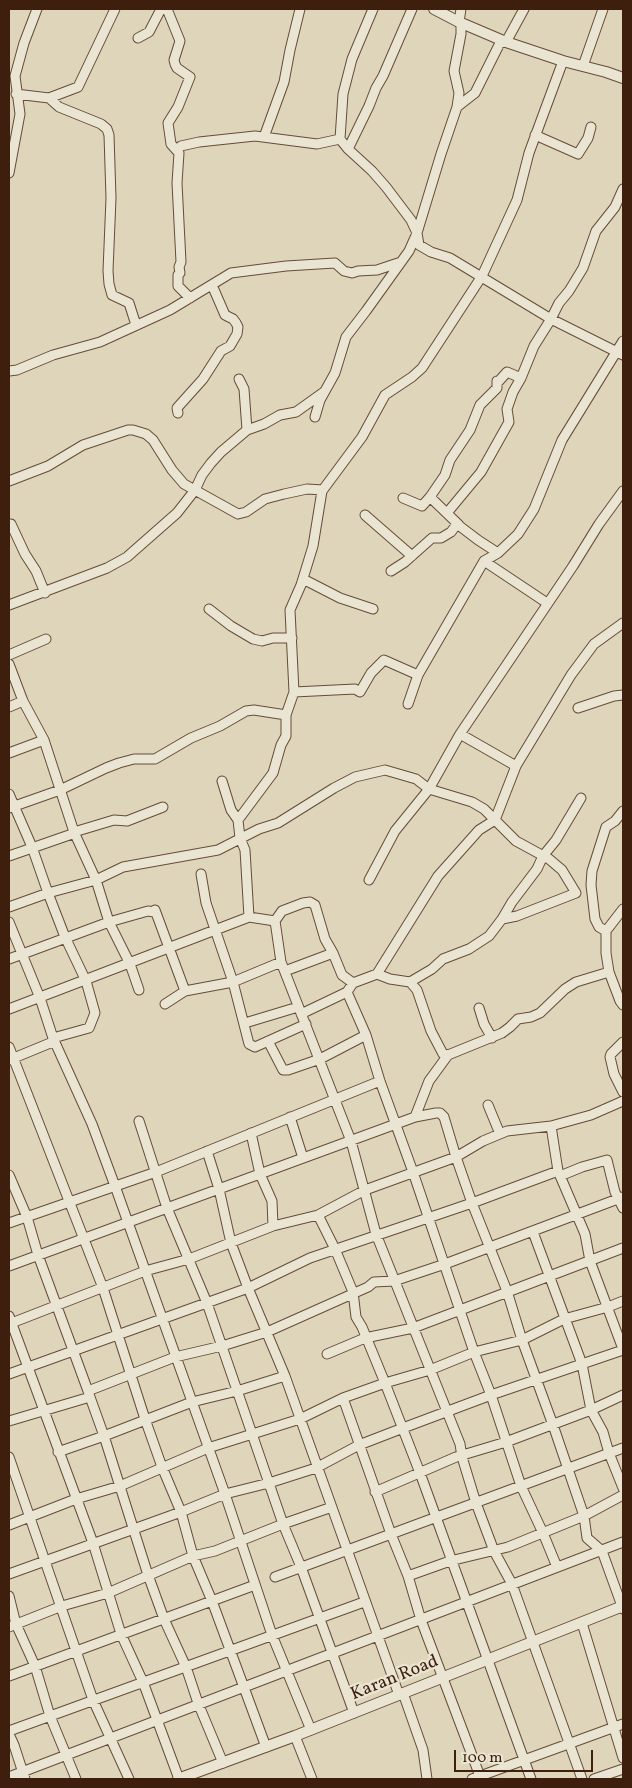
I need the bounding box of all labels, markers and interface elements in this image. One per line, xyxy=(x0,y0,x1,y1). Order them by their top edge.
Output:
street label: Karan Road xyxy=(348,1652,442,1706)
scale bar xyxy=(457,1740,596,1772)
text: 100 m xyxy=(462,1748,502,1769)

